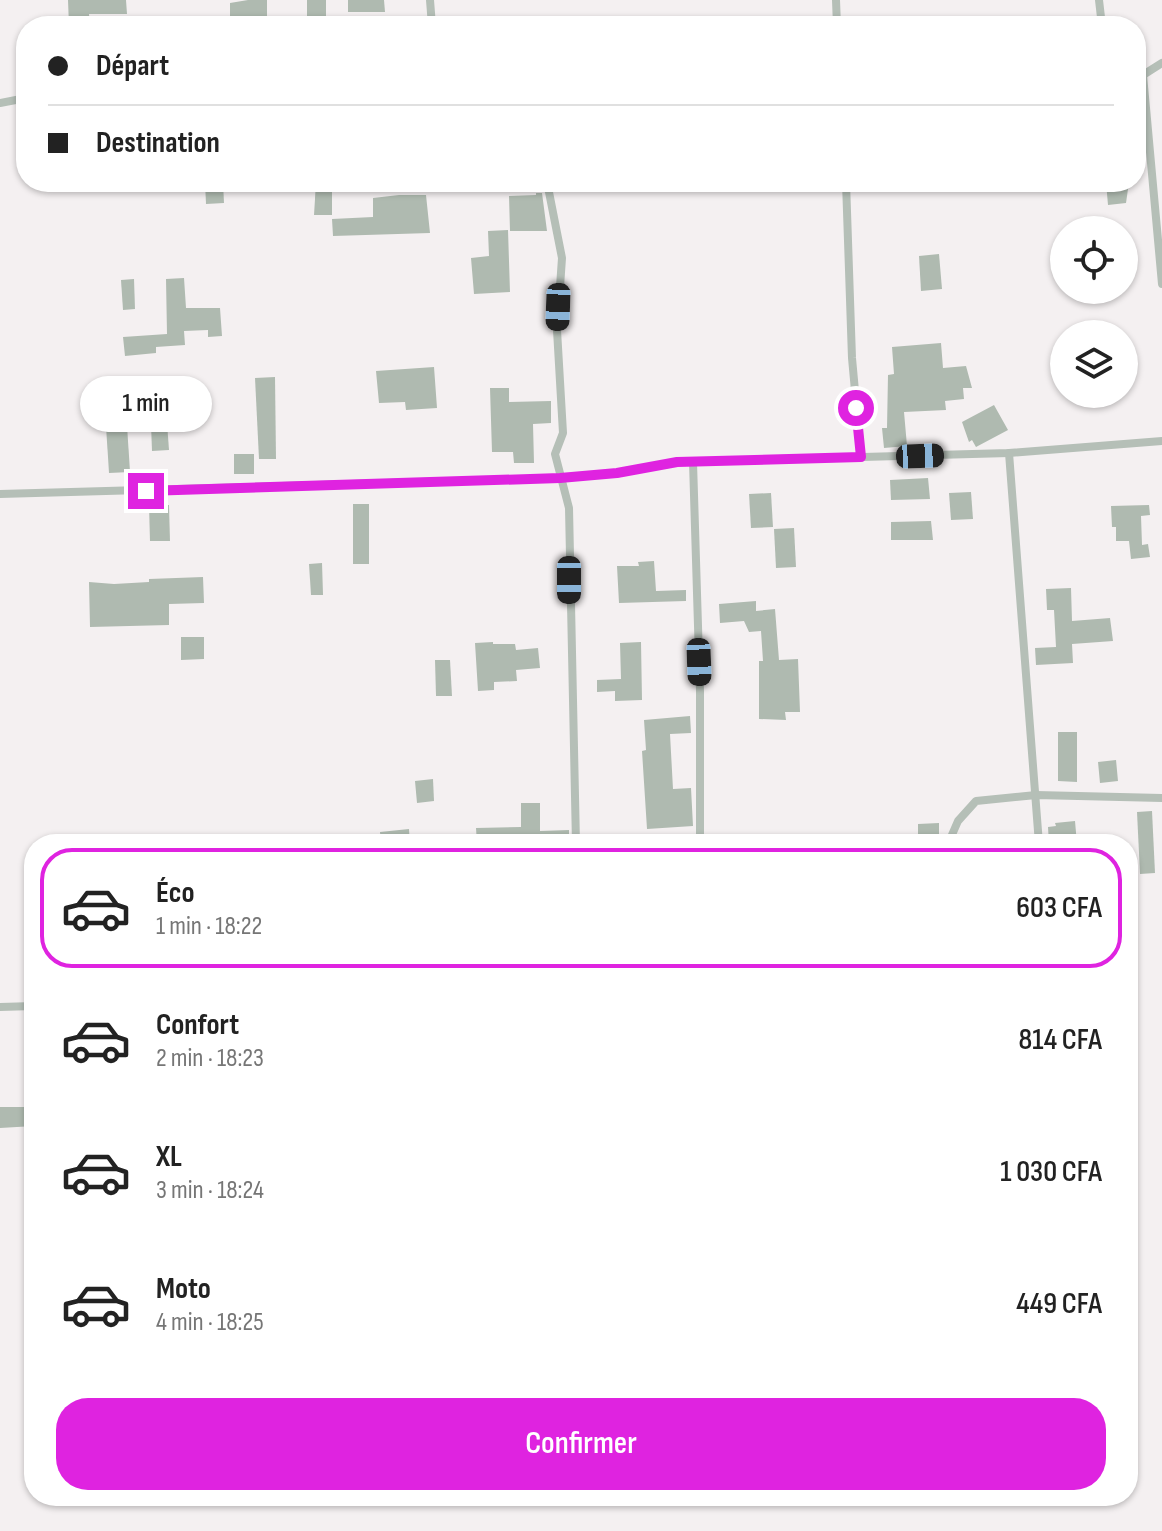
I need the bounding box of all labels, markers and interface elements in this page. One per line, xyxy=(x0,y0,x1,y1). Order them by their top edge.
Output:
text: Départ xyxy=(96,48,169,84)
text: Destination xyxy=(96,125,220,161)
map controls xyxy=(1050,216,1138,408)
button: locate xyxy=(1050,216,1138,304)
car xyxy=(545,283,571,331)
button: layers xyxy=(1050,320,1138,408)
callout: 1 min xyxy=(80,375,212,431)
text: 1 min xyxy=(122,388,170,419)
route start xyxy=(838,390,874,426)
car xyxy=(896,443,944,469)
route end xyxy=(128,473,164,509)
car xyxy=(557,556,581,604)
car xyxy=(686,638,712,686)
icon: car xyxy=(60,872,132,944)
text: Éco xyxy=(156,875,195,911)
text: 603 CFA xyxy=(1016,890,1102,926)
text: 1 min · 18:22 xyxy=(156,911,262,942)
icon: car xyxy=(60,1004,132,1076)
text: Confort xyxy=(156,1007,239,1043)
text: 814 CFA xyxy=(1019,1022,1102,1058)
text: 2 min · 18:23 xyxy=(156,1043,264,1074)
icon: car xyxy=(60,1136,132,1208)
text: XL xyxy=(156,1139,182,1175)
text: 1 030 CFA xyxy=(1000,1154,1102,1190)
text: 3 min · 18:24 xyxy=(156,1175,264,1206)
icon: car xyxy=(60,1268,132,1340)
text: Moto xyxy=(156,1271,211,1307)
text: 449 CFA xyxy=(1016,1286,1102,1322)
text: 4 min · 18:25 xyxy=(156,1307,264,1338)
button: Confirmer xyxy=(56,1398,1106,1490)

